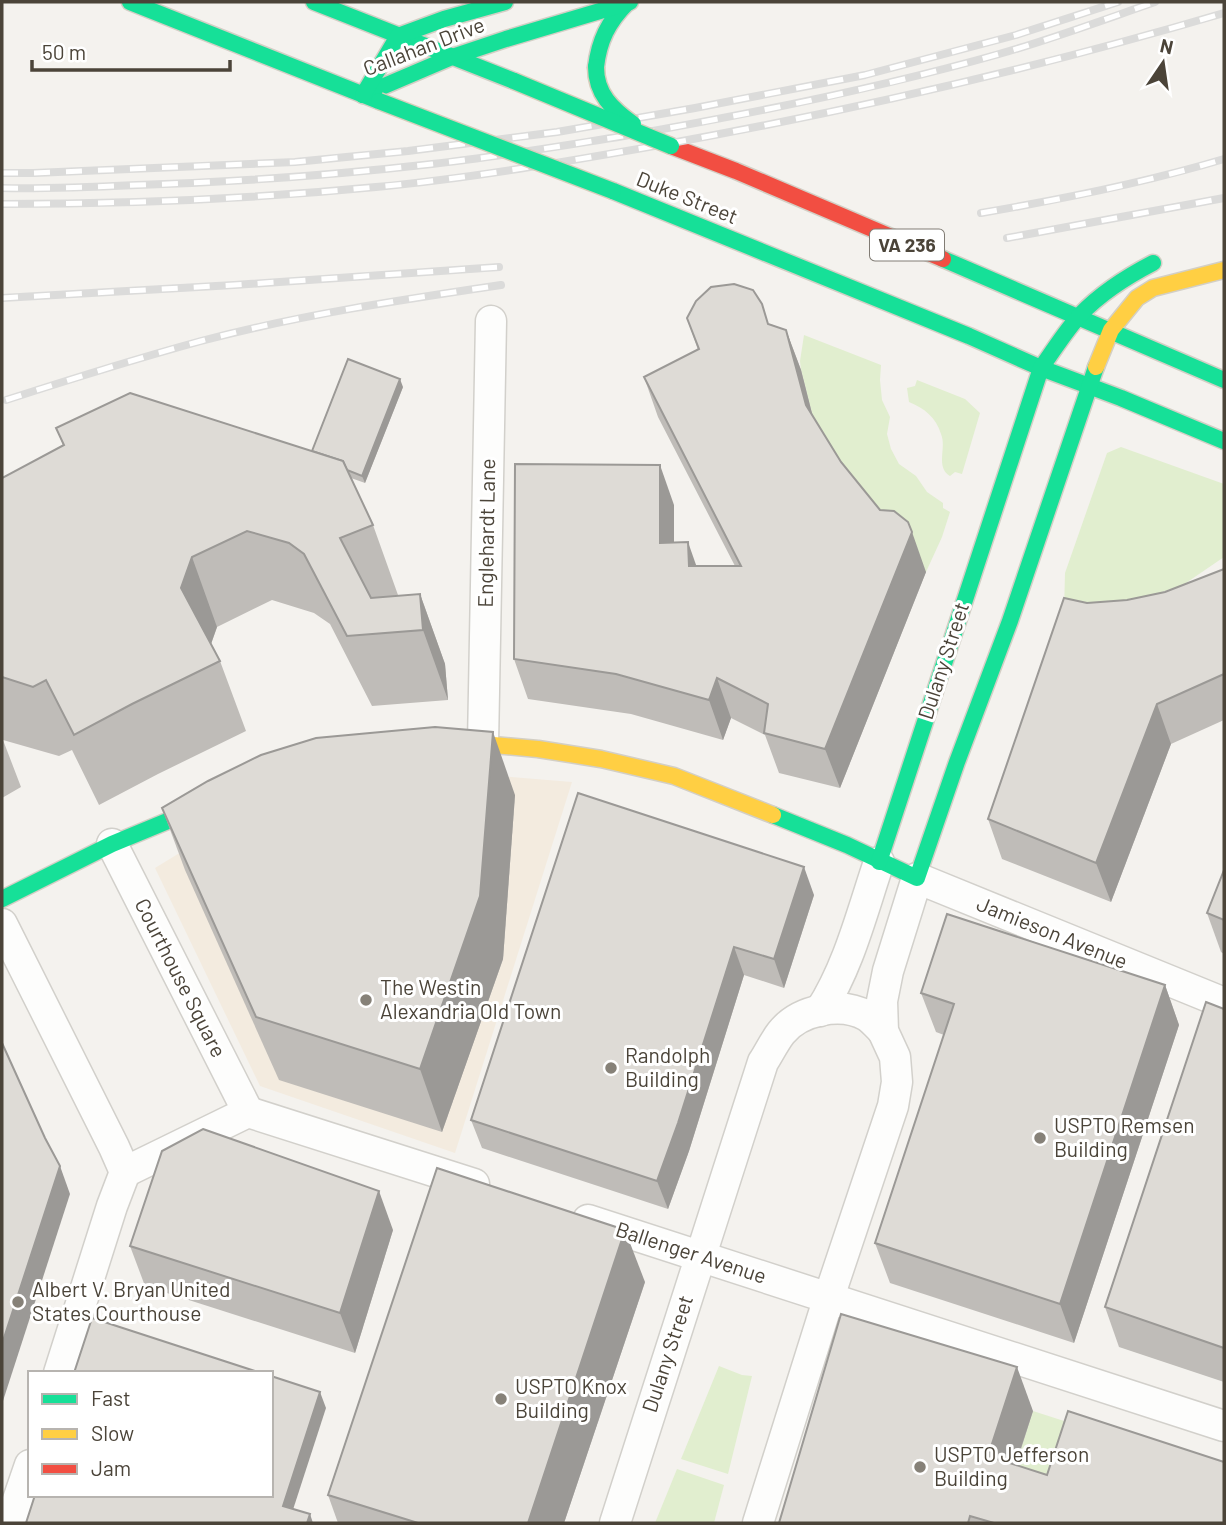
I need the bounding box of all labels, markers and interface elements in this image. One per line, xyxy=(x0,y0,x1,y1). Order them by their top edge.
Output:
street label: Callahan Drive xyxy=(359,11,488,80)
scale bar xyxy=(32,28,229,72)
north arrow xyxy=(1128,28,1198,98)
text: N xyxy=(1158,33,1176,59)
text: 50 m xyxy=(42,39,86,64)
street label: Duke Street xyxy=(633,165,742,228)
road number: VA 236 xyxy=(870,230,944,260)
street label: Englehardt Lane xyxy=(472,458,499,608)
street label: Dulany Street xyxy=(912,599,973,722)
street label: Jamieson Avenue xyxy=(974,890,1132,973)
street label: Courthouse Square xyxy=(130,894,232,1061)
place label: The Westin Alexandria Old Town xyxy=(380,974,561,1023)
marker: The Westin Alexandria Old Town xyxy=(358,992,374,1008)
place label: Randolph Building xyxy=(625,1042,710,1091)
marker: Randolph Building xyxy=(603,1060,619,1076)
place label: USPTO Remsen Building xyxy=(1054,1112,1194,1161)
marker: USPTO Remsen Building xyxy=(1032,1130,1048,1146)
street label: Ballenger Avenue xyxy=(613,1215,770,1288)
place label: Albert V. Bryan United States Courthouse xyxy=(32,1276,230,1325)
street label: Dulany Street xyxy=(636,1292,697,1415)
marker: Albert V. Bryan United States Courthouse xyxy=(10,1294,26,1310)
legend xyxy=(28,1371,273,1497)
place label: USPTO Knox Building xyxy=(515,1373,627,1422)
text: Fast xyxy=(91,1385,131,1410)
marker: USPTO Knox Building xyxy=(493,1391,509,1407)
text: Slow xyxy=(91,1420,134,1445)
place label: USPTO Jefferson Building xyxy=(934,1441,1089,1490)
text: Jam xyxy=(91,1455,131,1480)
marker: USPTO Jefferson Building xyxy=(912,1459,928,1475)

